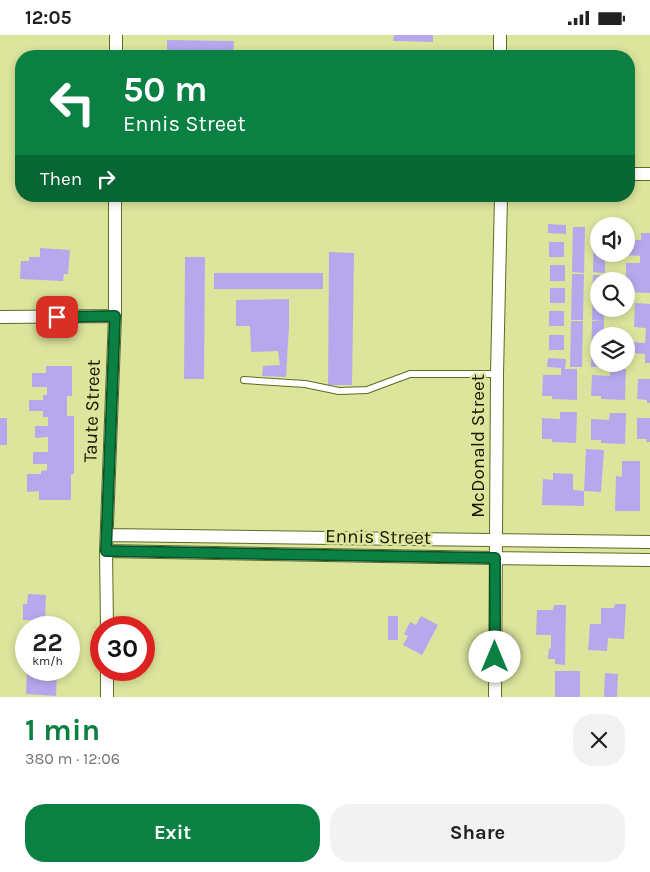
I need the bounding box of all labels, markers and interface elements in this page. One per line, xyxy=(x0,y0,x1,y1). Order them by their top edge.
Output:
text: 12:05 xyxy=(25,7,71,29)
text: 50 m xyxy=(123,69,208,110)
icon: left xyxy=(40,70,105,135)
text: Ennis Street xyxy=(123,111,246,137)
icon: right xyxy=(92,165,120,193)
text: Then xyxy=(40,168,82,190)
map controls xyxy=(590,217,635,372)
button: sound xyxy=(590,217,635,262)
button: search xyxy=(590,272,635,317)
pin xyxy=(36,296,78,338)
icon: arrive xyxy=(43,303,71,331)
button: layers xyxy=(590,327,635,372)
street label: Taute Street xyxy=(79,359,105,463)
street label: McDonald Street xyxy=(467,374,489,518)
street label: Ennis Street xyxy=(325,525,431,549)
speed limit sign: 30 xyxy=(90,616,155,681)
text: 22 xyxy=(32,628,63,657)
position arrow xyxy=(468,630,520,682)
text: km/h xyxy=(32,654,63,668)
text: 1 min xyxy=(25,712,100,748)
button: close xyxy=(573,714,625,766)
text: 380 m · 12:06 xyxy=(25,749,120,768)
button: Exit xyxy=(25,804,320,862)
button: Share xyxy=(330,804,625,862)

